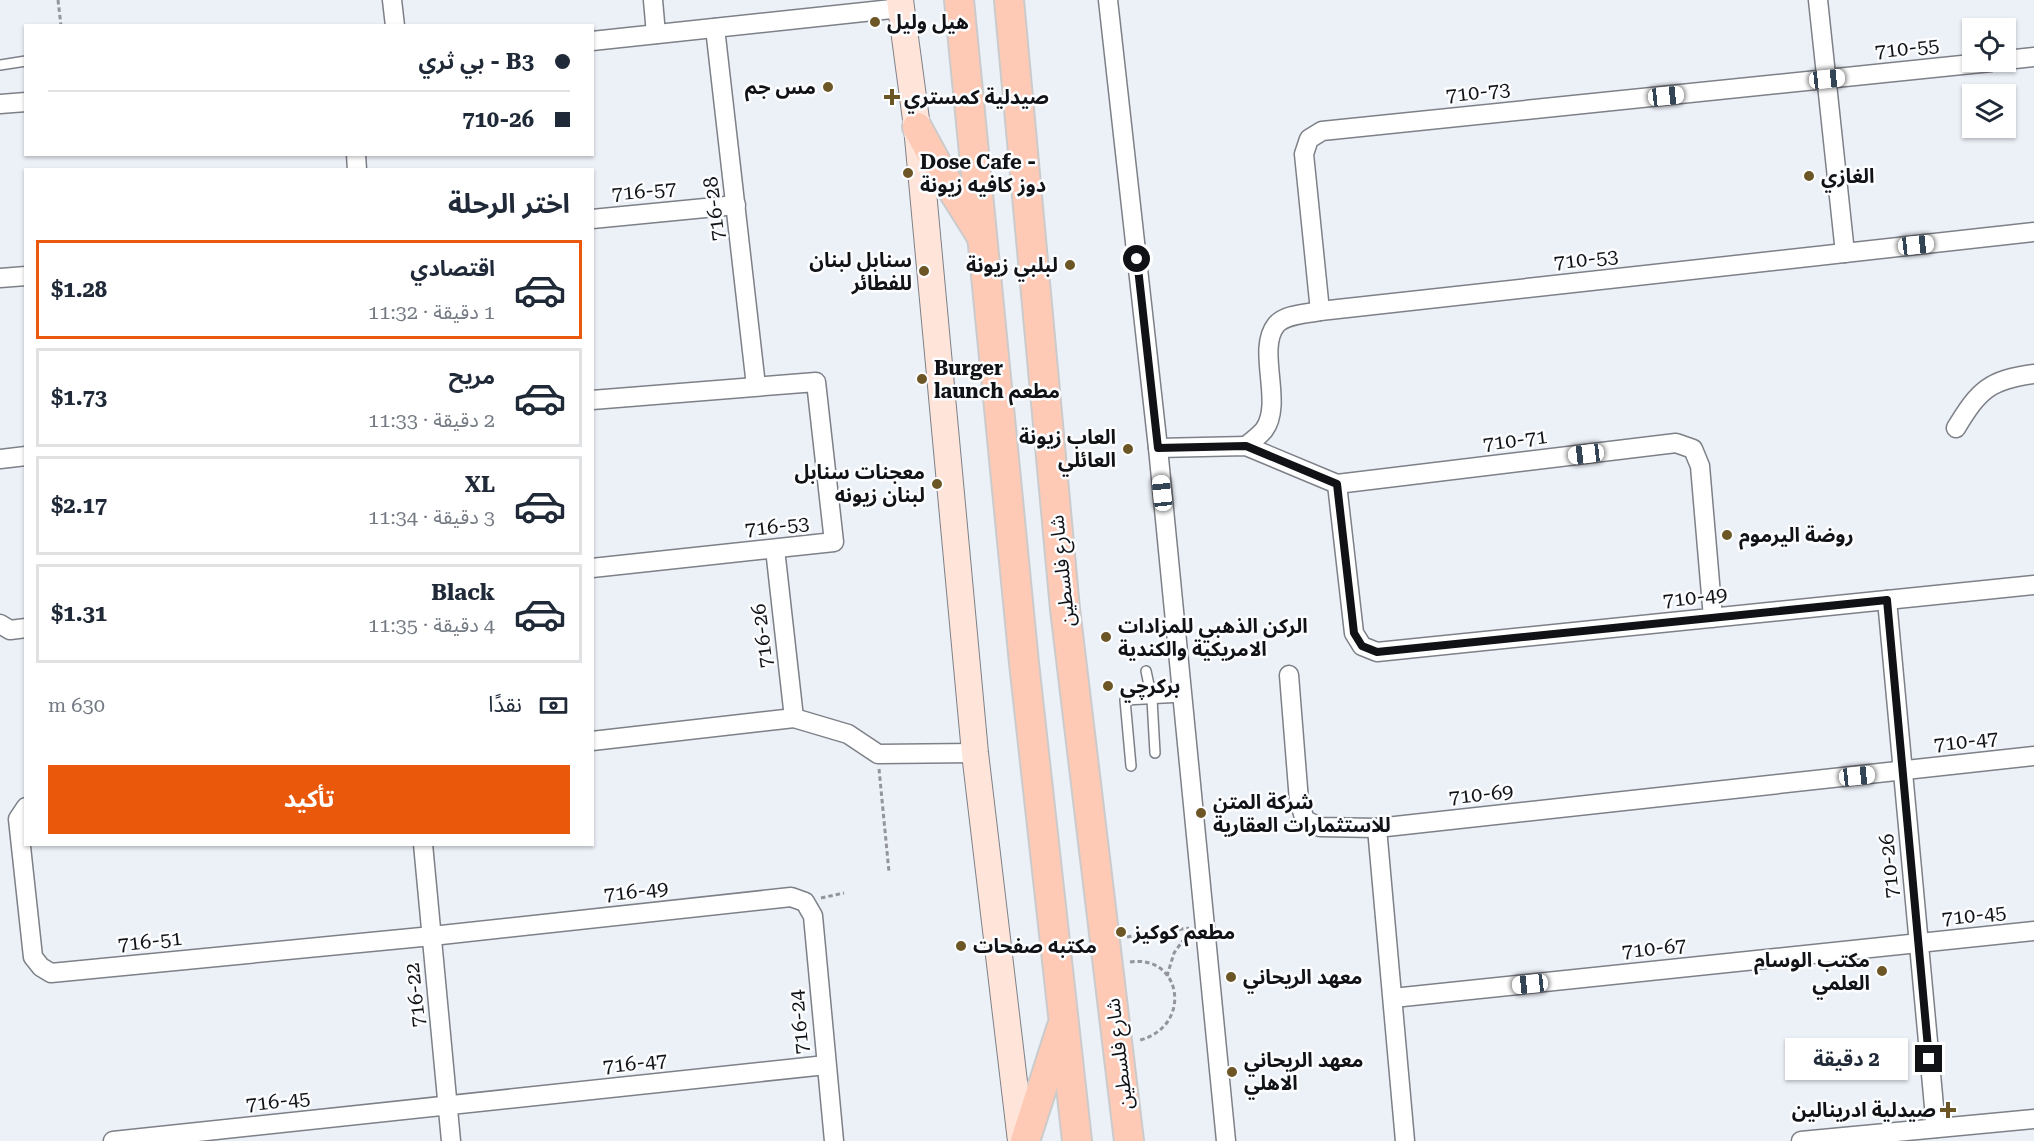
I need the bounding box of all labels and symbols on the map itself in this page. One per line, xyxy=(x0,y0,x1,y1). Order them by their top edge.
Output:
place label: هيل وليل xyxy=(887,10,969,34)
marker: هيل وليل xyxy=(868,15,882,29)
street label: 710-55 xyxy=(1874,33,1940,63)
car xyxy=(1808,68,1846,90)
place label: مس جم xyxy=(745,75,816,102)
street label: 710-73 xyxy=(1445,77,1511,107)
marker: مس جم xyxy=(821,80,835,94)
place label: صيدلية كمستري xyxy=(904,85,1049,114)
car xyxy=(1647,85,1685,107)
marker: صيدلية كمستري xyxy=(885,90,899,104)
place label: Dose Cafe - دوز كافيه زيونة xyxy=(920,150,1046,197)
place label: الغازي xyxy=(1821,164,1874,193)
marker: Dose Cafe - دوز كافيه زيونة xyxy=(901,166,915,180)
marker: الغازي xyxy=(1802,169,1816,183)
street label: 716-28 xyxy=(698,175,730,243)
street label: 716-57 xyxy=(611,176,677,206)
car xyxy=(1897,234,1935,256)
street label: 710-53 xyxy=(1553,244,1619,274)
route start xyxy=(1123,245,1150,272)
place label: سنابل لبنان للفطائر xyxy=(809,248,912,295)
place label: لبلبي زيونة xyxy=(966,253,1058,282)
marker: لبلبي زيونة xyxy=(1063,258,1077,272)
marker: سنابل لبنان للفطائر xyxy=(917,264,931,278)
place label: Burger launch مطعم xyxy=(934,356,1060,406)
marker: Burger launch مطعم xyxy=(915,372,929,386)
street label: 710-71 xyxy=(1481,424,1549,456)
place label: العاب زيونة العائلي xyxy=(1019,425,1116,477)
marker: العاب زيونة العائلي xyxy=(1121,442,1135,456)
car xyxy=(1567,443,1605,465)
place label: معجنات سنابل لبنان زيونه xyxy=(794,460,925,507)
car xyxy=(1151,474,1173,512)
marker: معجنات سنابل لبنان زيونه xyxy=(930,477,944,491)
street label: 716-53 xyxy=(744,511,810,541)
street label: شارع فلسطين xyxy=(1044,514,1083,628)
place label: روضة اليرموم xyxy=(1739,523,1854,550)
marker: روضة اليرموم xyxy=(1720,528,1734,542)
street label: 710-49 xyxy=(1662,582,1728,612)
street label: 716-26 xyxy=(746,602,778,670)
place label: الركن الذهبي للمزادات الامريكية والكندية xyxy=(1118,614,1308,661)
marker: الركن الذهبي للمزادات الامريكية والكندية xyxy=(1099,630,1113,644)
place label: بركرچي xyxy=(1120,674,1180,703)
marker: بركرچي xyxy=(1101,679,1115,693)
street label: 710-47 xyxy=(1933,726,1999,756)
car xyxy=(1838,765,1876,787)
street label: 710-69 xyxy=(1448,779,1514,809)
place label: شركة المتن للاستثمارات العقارية xyxy=(1213,790,1391,837)
marker: شركة المتن للاستثمارات العقارية xyxy=(1194,806,1208,820)
street label: 710-26 xyxy=(1874,833,1904,899)
street label: 716-49 xyxy=(603,876,669,906)
street label: 710-45 xyxy=(1941,900,2007,930)
place label: مطعم كوكيز xyxy=(1132,920,1235,947)
marker: مطعم كوكيز xyxy=(1114,925,1128,939)
street label: 716-51 xyxy=(117,926,183,956)
street label: 710-67 xyxy=(1621,933,1687,963)
place label: مكتبه صفحات xyxy=(973,934,1097,958)
marker: مكتبه صفحات xyxy=(954,939,968,953)
place label: مكتب الوسام العلمي xyxy=(1754,948,1870,1000)
street label: 716-22 xyxy=(400,962,430,1028)
marker: مكتب الوسام العلمي xyxy=(1875,964,1889,978)
place label: معهد الريحاني xyxy=(1243,965,1362,994)
marker: معهد الريحاني xyxy=(1224,970,1238,984)
car xyxy=(1511,973,1549,995)
street label: 716-24 xyxy=(784,988,814,1055)
street label: شارع فلسطين xyxy=(1100,996,1141,1111)
callout: 2 دقيقة xyxy=(1785,1038,1908,1080)
route end xyxy=(1915,1045,1942,1072)
street label: 716-47 xyxy=(602,1048,668,1078)
place label: معهد الريحاني الاهلي xyxy=(1244,1048,1363,1100)
marker: معهد الريحاني الاهلي xyxy=(1225,1065,1239,1079)
street label: 716-45 xyxy=(245,1086,311,1116)
place label: صيدلية ادرينالين xyxy=(1792,1098,1936,1122)
marker: صيدلية ادرينالين xyxy=(1941,1103,1955,1117)

